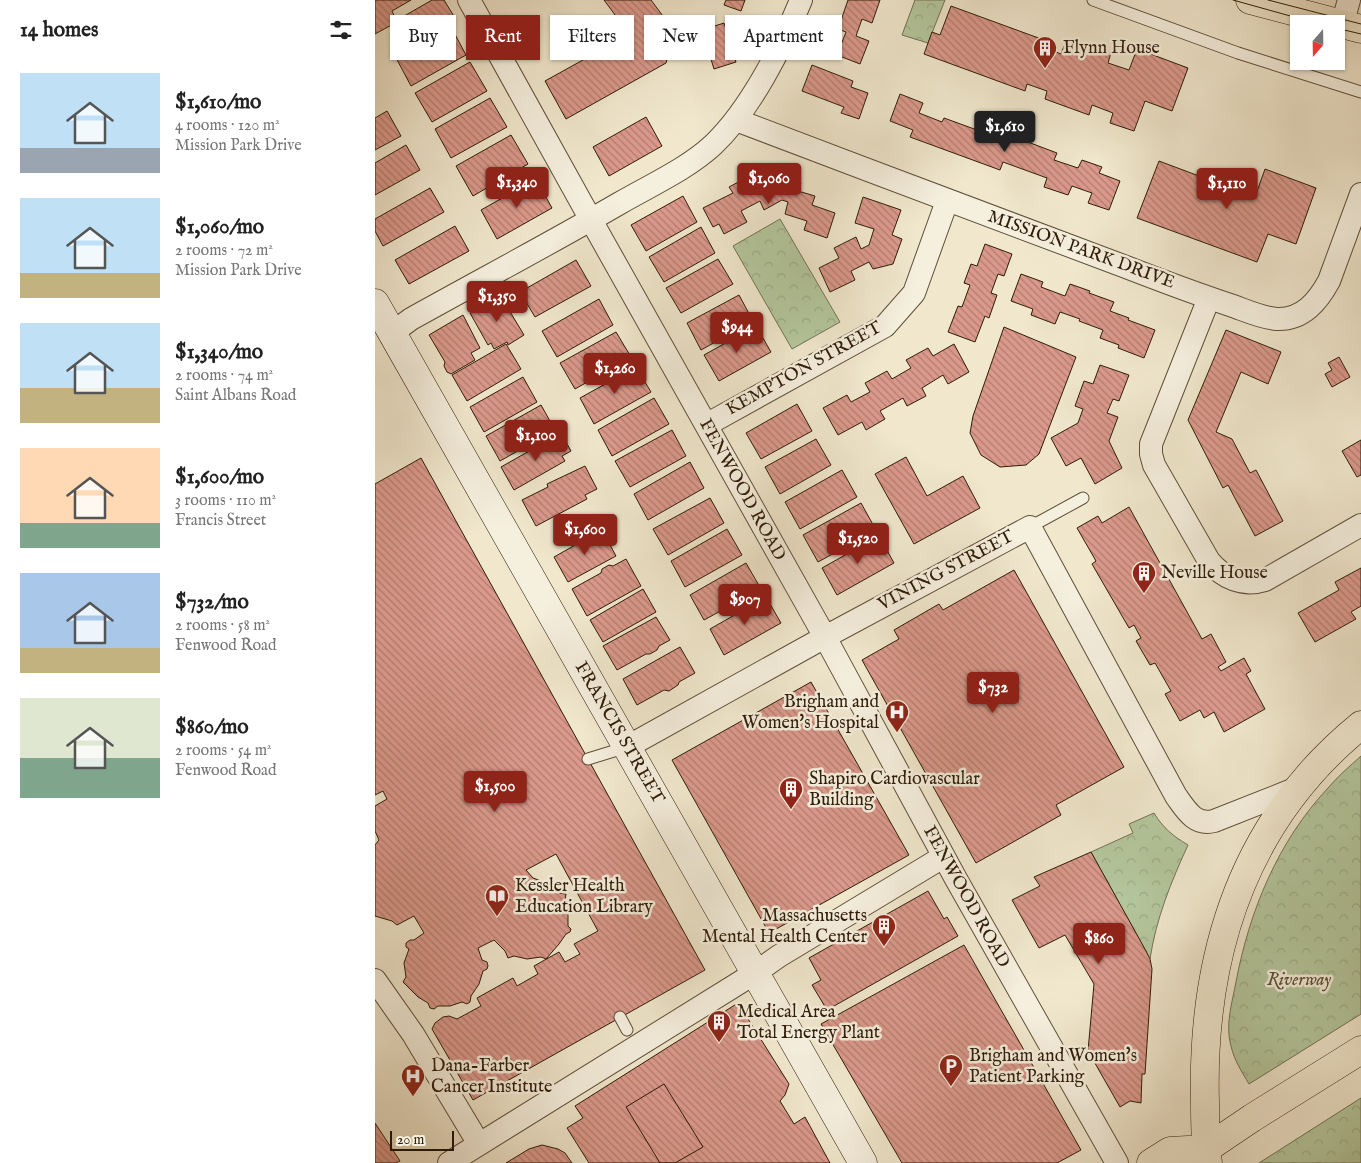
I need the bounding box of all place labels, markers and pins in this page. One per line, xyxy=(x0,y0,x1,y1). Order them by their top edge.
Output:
building icon: Flynn House xyxy=(1032,35,1058,69)
place label: Flynn House xyxy=(1063,37,1160,60)
pin: $1,610 xyxy=(964,110,1046,153)
pin: $1,060 xyxy=(728,162,810,205)
pin: $1,340 xyxy=(476,166,558,209)
pin: $1,110 xyxy=(1186,168,1268,210)
pin: $1,350 xyxy=(456,280,538,323)
pin: $944 xyxy=(707,312,767,354)
pin: $1,260 xyxy=(574,352,656,395)
pin: $1,100 xyxy=(495,420,577,462)
pin: $1,600 xyxy=(544,514,626,556)
pin: $1,520 xyxy=(817,522,899,565)
building icon: Neville House xyxy=(1131,560,1157,594)
place label: Neville House xyxy=(1161,562,1268,585)
pin: $907 xyxy=(715,584,775,626)
pin: $732 xyxy=(963,672,1023,714)
place label: Brigham and Women's Hospital xyxy=(742,691,879,735)
hospital icon: Brigham and Women's Hospital xyxy=(884,699,910,733)
place label: Shapiro Cardiovascular Building xyxy=(809,768,980,812)
pin: $1,500 xyxy=(454,770,536,813)
building icon: Shapiro Cardiovascular Building xyxy=(778,776,804,810)
place label: Kessler Health Education Library xyxy=(515,875,653,919)
library icon: Kessler Health Education Library xyxy=(484,883,510,917)
place label: Massachusetts Mental Health Center xyxy=(702,905,867,949)
building icon: Massachusetts Mental Health Center xyxy=(871,913,897,947)
pin: $860 xyxy=(1069,922,1129,965)
place label: Medical Area Total Energy Plant xyxy=(737,1001,880,1045)
building icon: Medical Area Total Energy Plant xyxy=(706,1009,732,1043)
place label: Brigham and Women's Patient Parking xyxy=(969,1045,1137,1089)
parking icon: Brigham and Women's Patient Parking xyxy=(938,1053,964,1087)
place label: Dana-Farber Cancer Institute xyxy=(431,1055,552,1099)
hospital icon: Dana-Farber Cancer Institute xyxy=(400,1063,426,1097)

